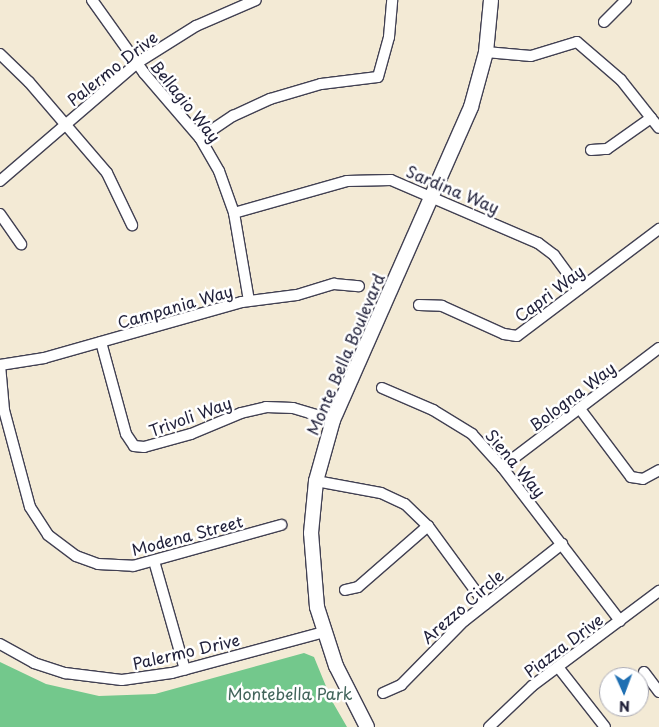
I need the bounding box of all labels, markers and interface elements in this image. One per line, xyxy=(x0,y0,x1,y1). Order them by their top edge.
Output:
street label: Palermo Drive xyxy=(63,27,161,109)
street label: Bellagio Way xyxy=(147,56,225,146)
street label: Sardina Way xyxy=(404,161,502,217)
street label: Capri Way xyxy=(510,261,588,325)
street label: Monte Bella Boulevard xyxy=(302,270,388,438)
street label: Campania Way xyxy=(115,280,235,332)
street label: Bologna Way xyxy=(525,358,619,434)
street label: Trivoli Way xyxy=(146,392,234,440)
street label: Siena Way xyxy=(482,425,550,501)
street label: Modena Street xyxy=(129,511,245,559)
street label: Arezzo Circle xyxy=(417,565,507,647)
street label: Piazza Drive xyxy=(519,609,607,681)
street label: Palermo Drive xyxy=(131,629,241,673)
north arrow xyxy=(599,667,649,717)
park label: Montebella Park xyxy=(227,683,353,703)
text: N xyxy=(619,696,630,717)

